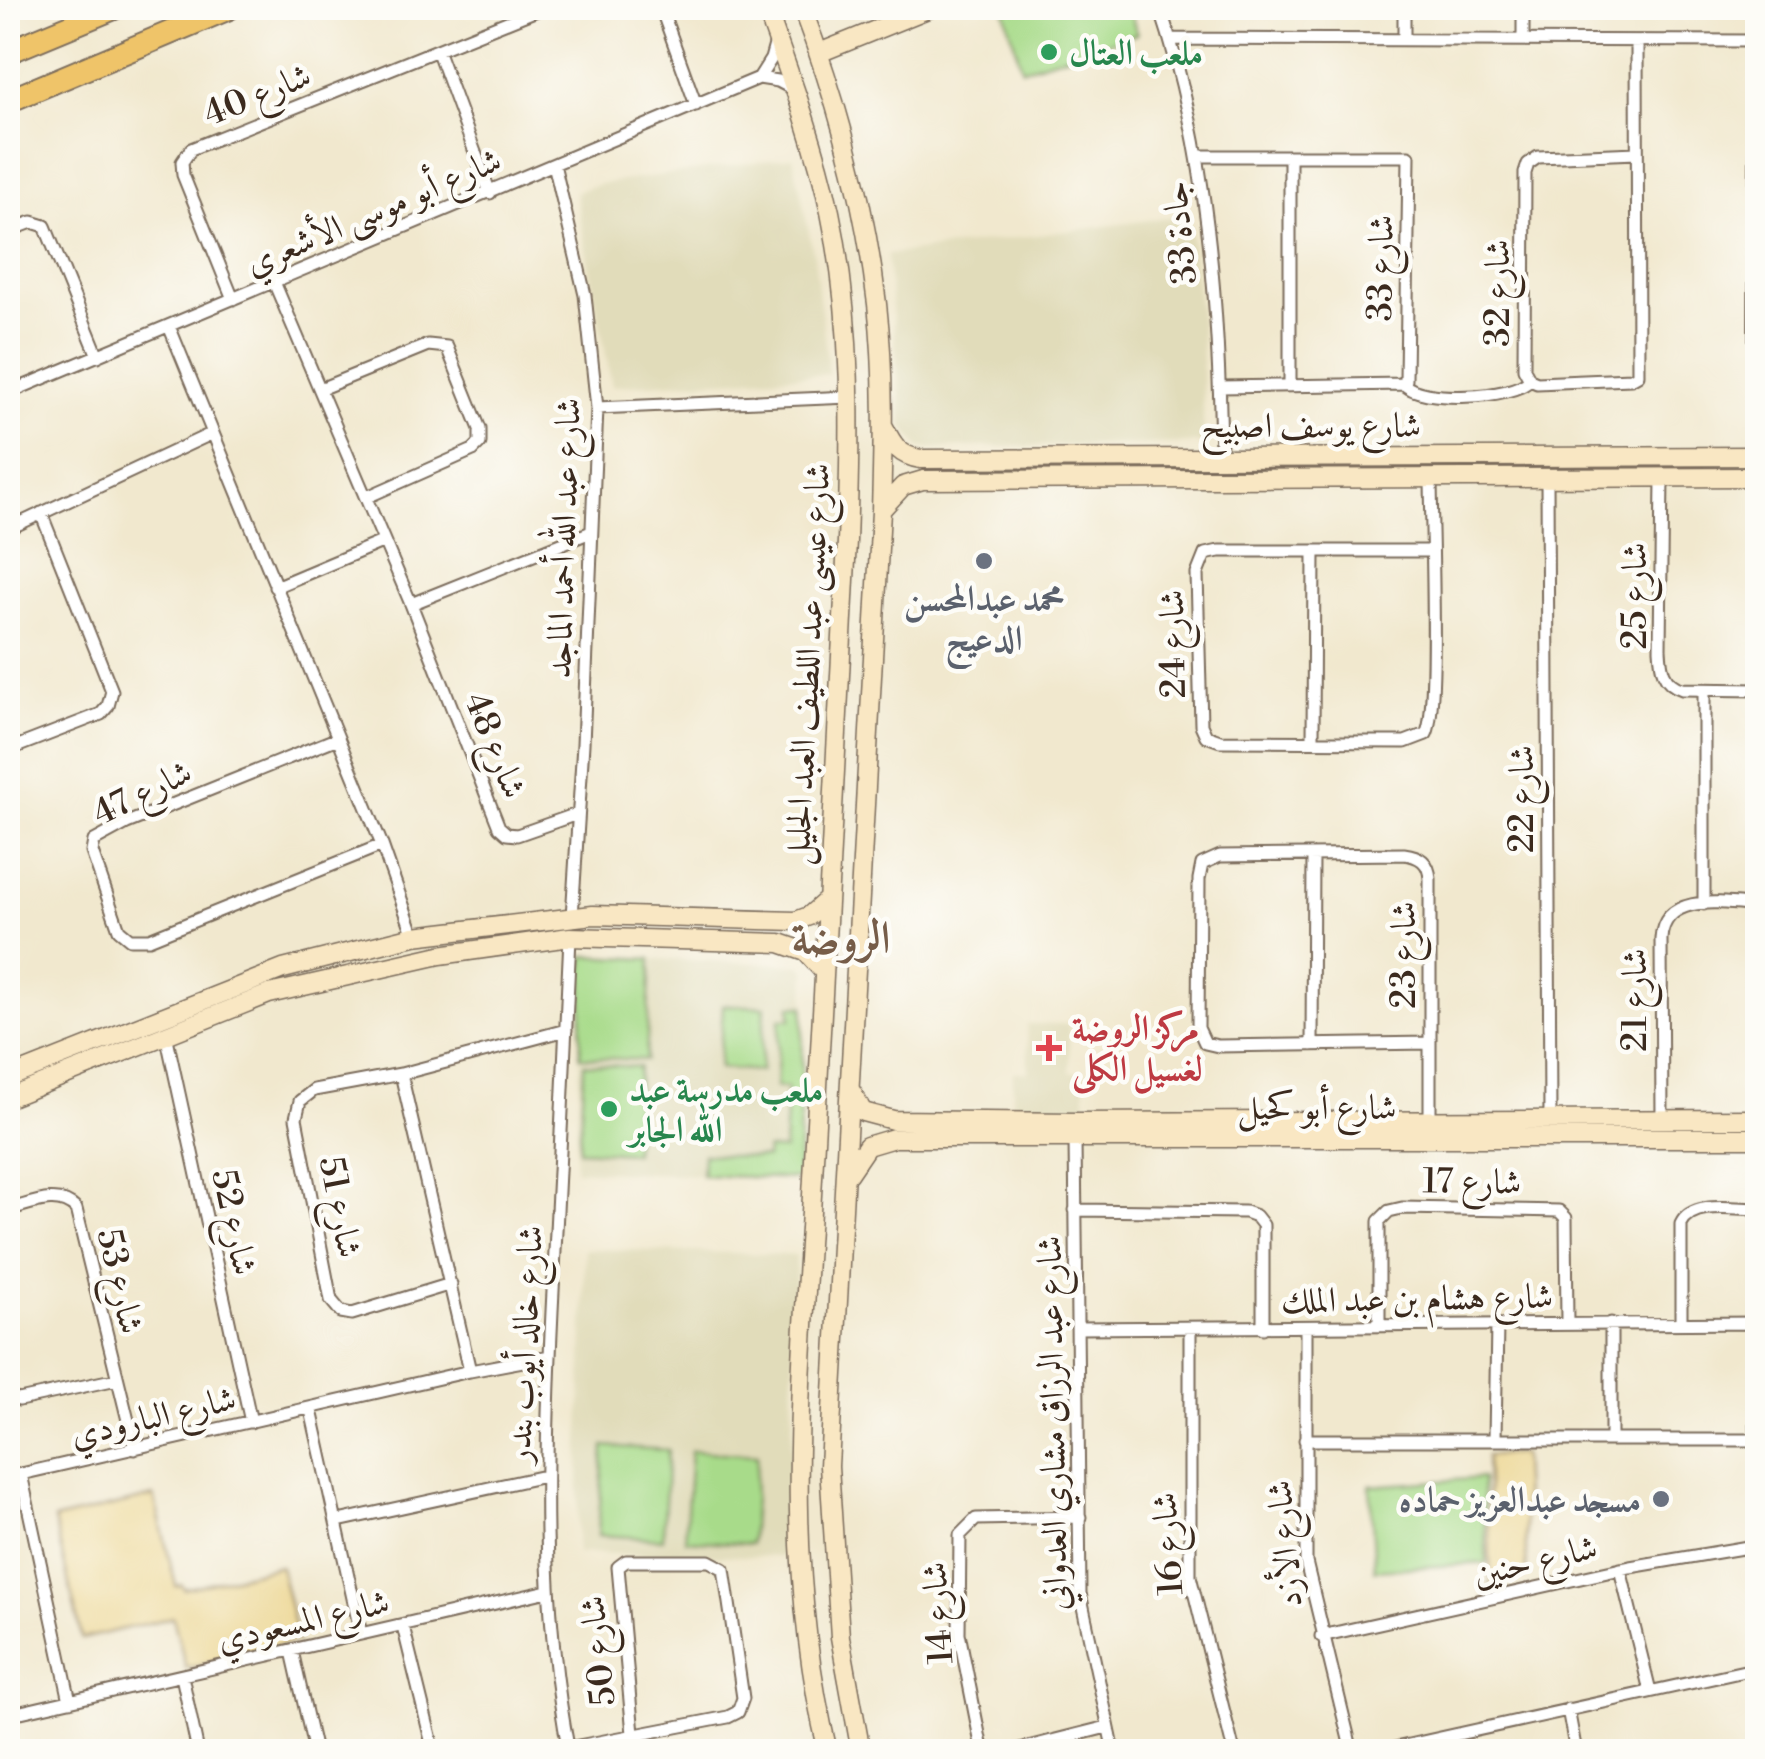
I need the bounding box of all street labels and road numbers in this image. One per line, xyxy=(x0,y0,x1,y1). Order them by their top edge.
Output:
street label: شارع 40 xyxy=(198,54,320,142)
street label: شارع أبو موسى الأشعري xyxy=(237,135,510,291)
street label: جادة 33 xyxy=(1154,179,1207,287)
street label: شارع 33 xyxy=(1359,214,1410,322)
street label: شارع 32 xyxy=(1477,239,1526,347)
street label: شارع عبد الله أحمد الماجد xyxy=(531,397,597,679)
street label: شارع يوسف اصبيح xyxy=(1201,405,1421,456)
street label: شارع عيسى عبد اللطيف العبد الجليل xyxy=(776,462,846,867)
street label: شارع 25 xyxy=(1614,542,1663,650)
street label: شارع 24 xyxy=(1151,589,1202,699)
street label: شارع 48 xyxy=(448,686,535,807)
street label: شارع 22 xyxy=(1501,745,1550,853)
street label: شارع 47 xyxy=(86,751,202,841)
street label: شارع 23 xyxy=(1383,901,1432,1009)
street label: شارع 21 xyxy=(1614,948,1663,1052)
street label: شارع أبو كحيل xyxy=(1237,1083,1397,1136)
street label: شارع 51 xyxy=(303,1153,370,1263)
street label: شارع 17 xyxy=(1422,1160,1522,1211)
street label: شارع 52 xyxy=(195,1165,266,1280)
street label: شارع خالد أيوب بندر xyxy=(494,1224,559,1467)
street label: شارع 53 xyxy=(81,1225,152,1339)
street label: شارع عبد الرزاق مشاري العدواني xyxy=(1029,1235,1084,1611)
street label: شارع هشام بن عبد الملك xyxy=(1280,1276,1554,1331)
street label: شارع البارودي xyxy=(66,1378,242,1463)
street label: شارع الأزد xyxy=(1255,1478,1318,1610)
street label: شارع 16 xyxy=(1143,1491,1200,1597)
street label: شارع حنين xyxy=(1469,1526,1603,1602)
street label: شارع 14 xyxy=(913,1560,970,1666)
street label: شارع المسعودي xyxy=(213,1581,395,1668)
street label: شارع 50 xyxy=(571,1593,632,1708)

